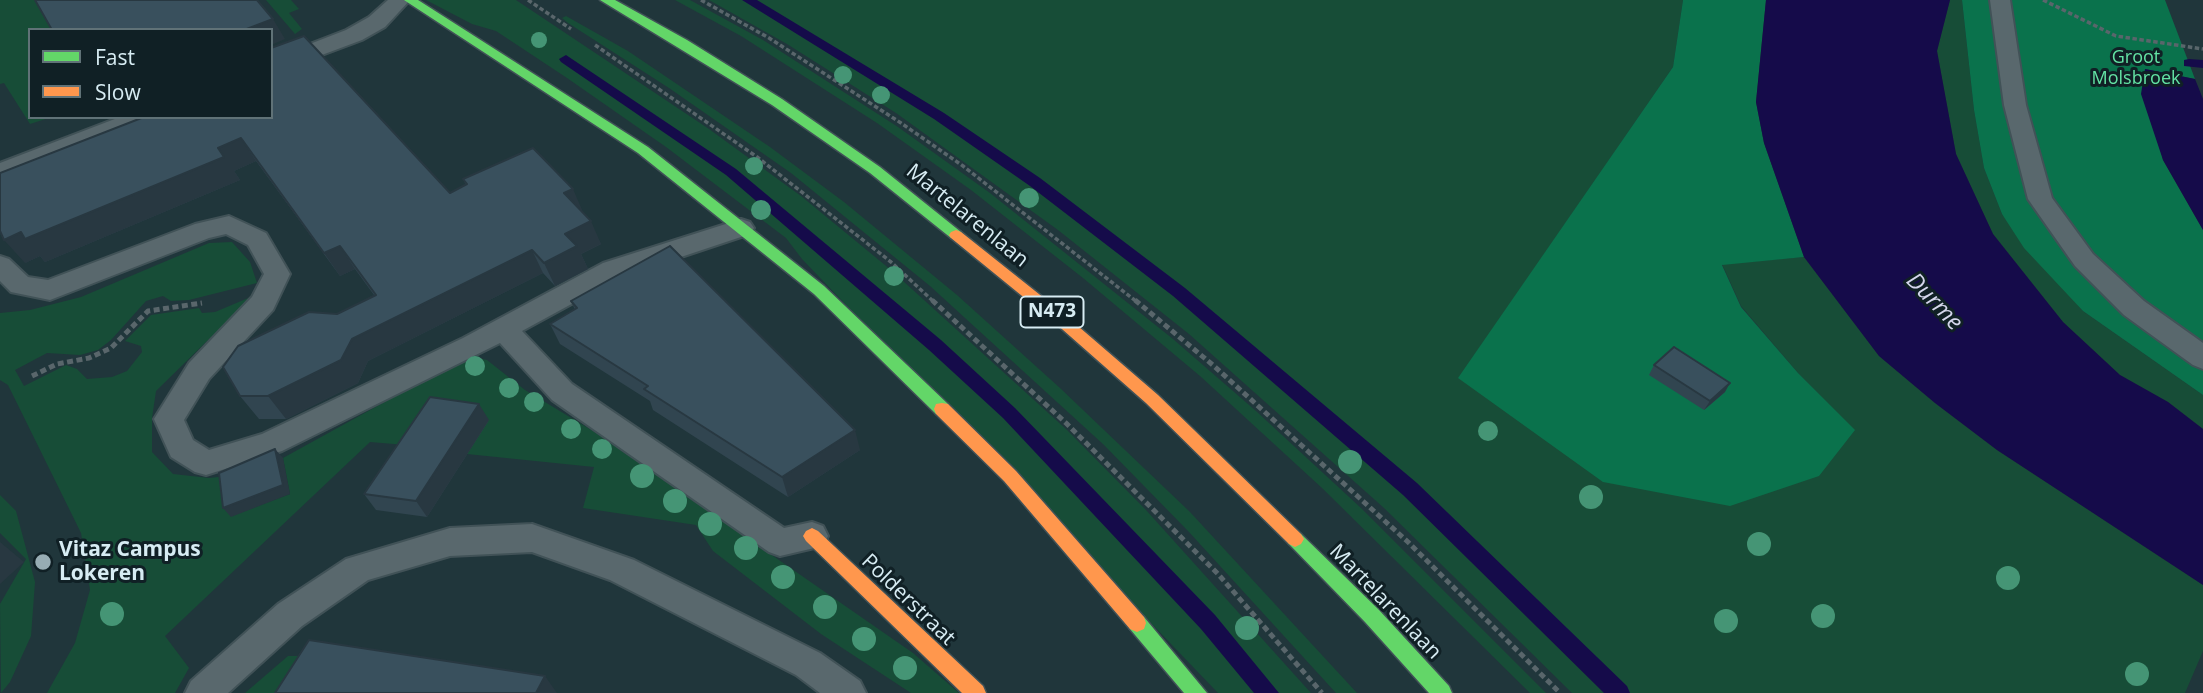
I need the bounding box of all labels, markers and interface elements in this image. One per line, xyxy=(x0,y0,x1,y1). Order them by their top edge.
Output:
legend xyxy=(28,28,273,119)
text: Fast xyxy=(95,43,135,71)
park label: Groot Molsbroek xyxy=(2092,47,2180,90)
text: Slow xyxy=(95,78,141,106)
street label: Martelarenlaan xyxy=(901,159,1033,273)
water label: Durme xyxy=(1900,268,1968,336)
road number: N473 xyxy=(1020,296,1084,328)
place label: Vitaz Campus Lokeren xyxy=(59,537,201,587)
street label: Martelarenlaan xyxy=(1324,539,1446,665)
street label: Polderstraat xyxy=(856,549,960,651)
marker: Vitaz Campus Lokeren xyxy=(33,552,53,572)

